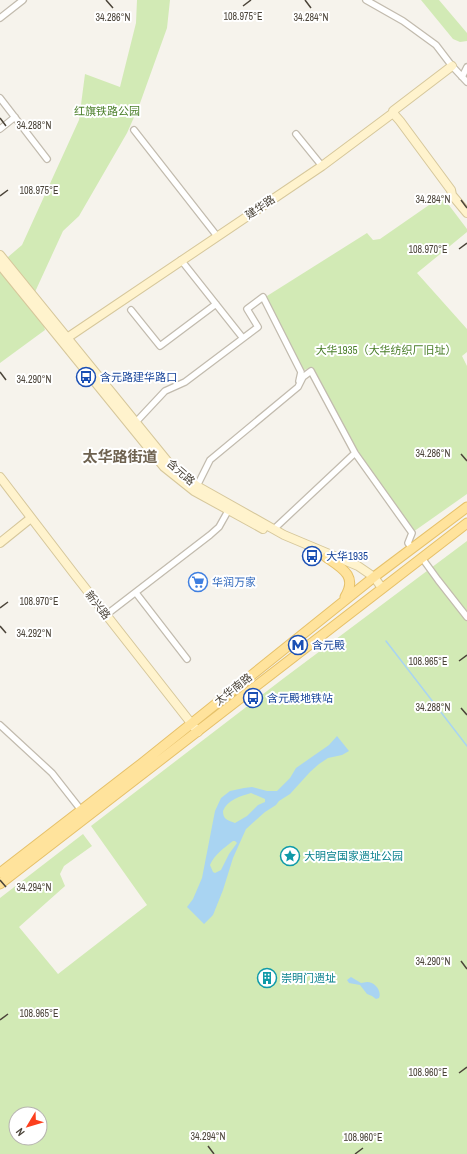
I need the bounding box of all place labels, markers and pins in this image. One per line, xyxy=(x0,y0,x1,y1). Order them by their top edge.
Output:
bus stop icon: 含元路建华路口 xyxy=(75,366,97,388)
place label: 含元路建华路口 xyxy=(100,370,177,384)
bus stop icon: 大华1935 xyxy=(301,545,323,567)
place label: 大华1935 xyxy=(326,549,368,563)
supermarket icon: 华润万家 xyxy=(187,571,209,593)
place label: 华润万家 xyxy=(212,575,256,589)
metro station icon: 含元殿 xyxy=(287,634,309,656)
place label: 含元殿 xyxy=(312,638,345,652)
bus stop icon: 含元殿地铁站 xyxy=(242,687,264,709)
place label: 含元殿地铁站 xyxy=(267,691,333,705)
place icon: 大明宫国家遗址公园 xyxy=(279,845,301,867)
place label: 大明宫国家遗址公园 xyxy=(304,849,403,863)
building icon: 崇明门遗址 xyxy=(256,967,278,989)
place label: 崇明门遗址 xyxy=(281,971,336,985)

